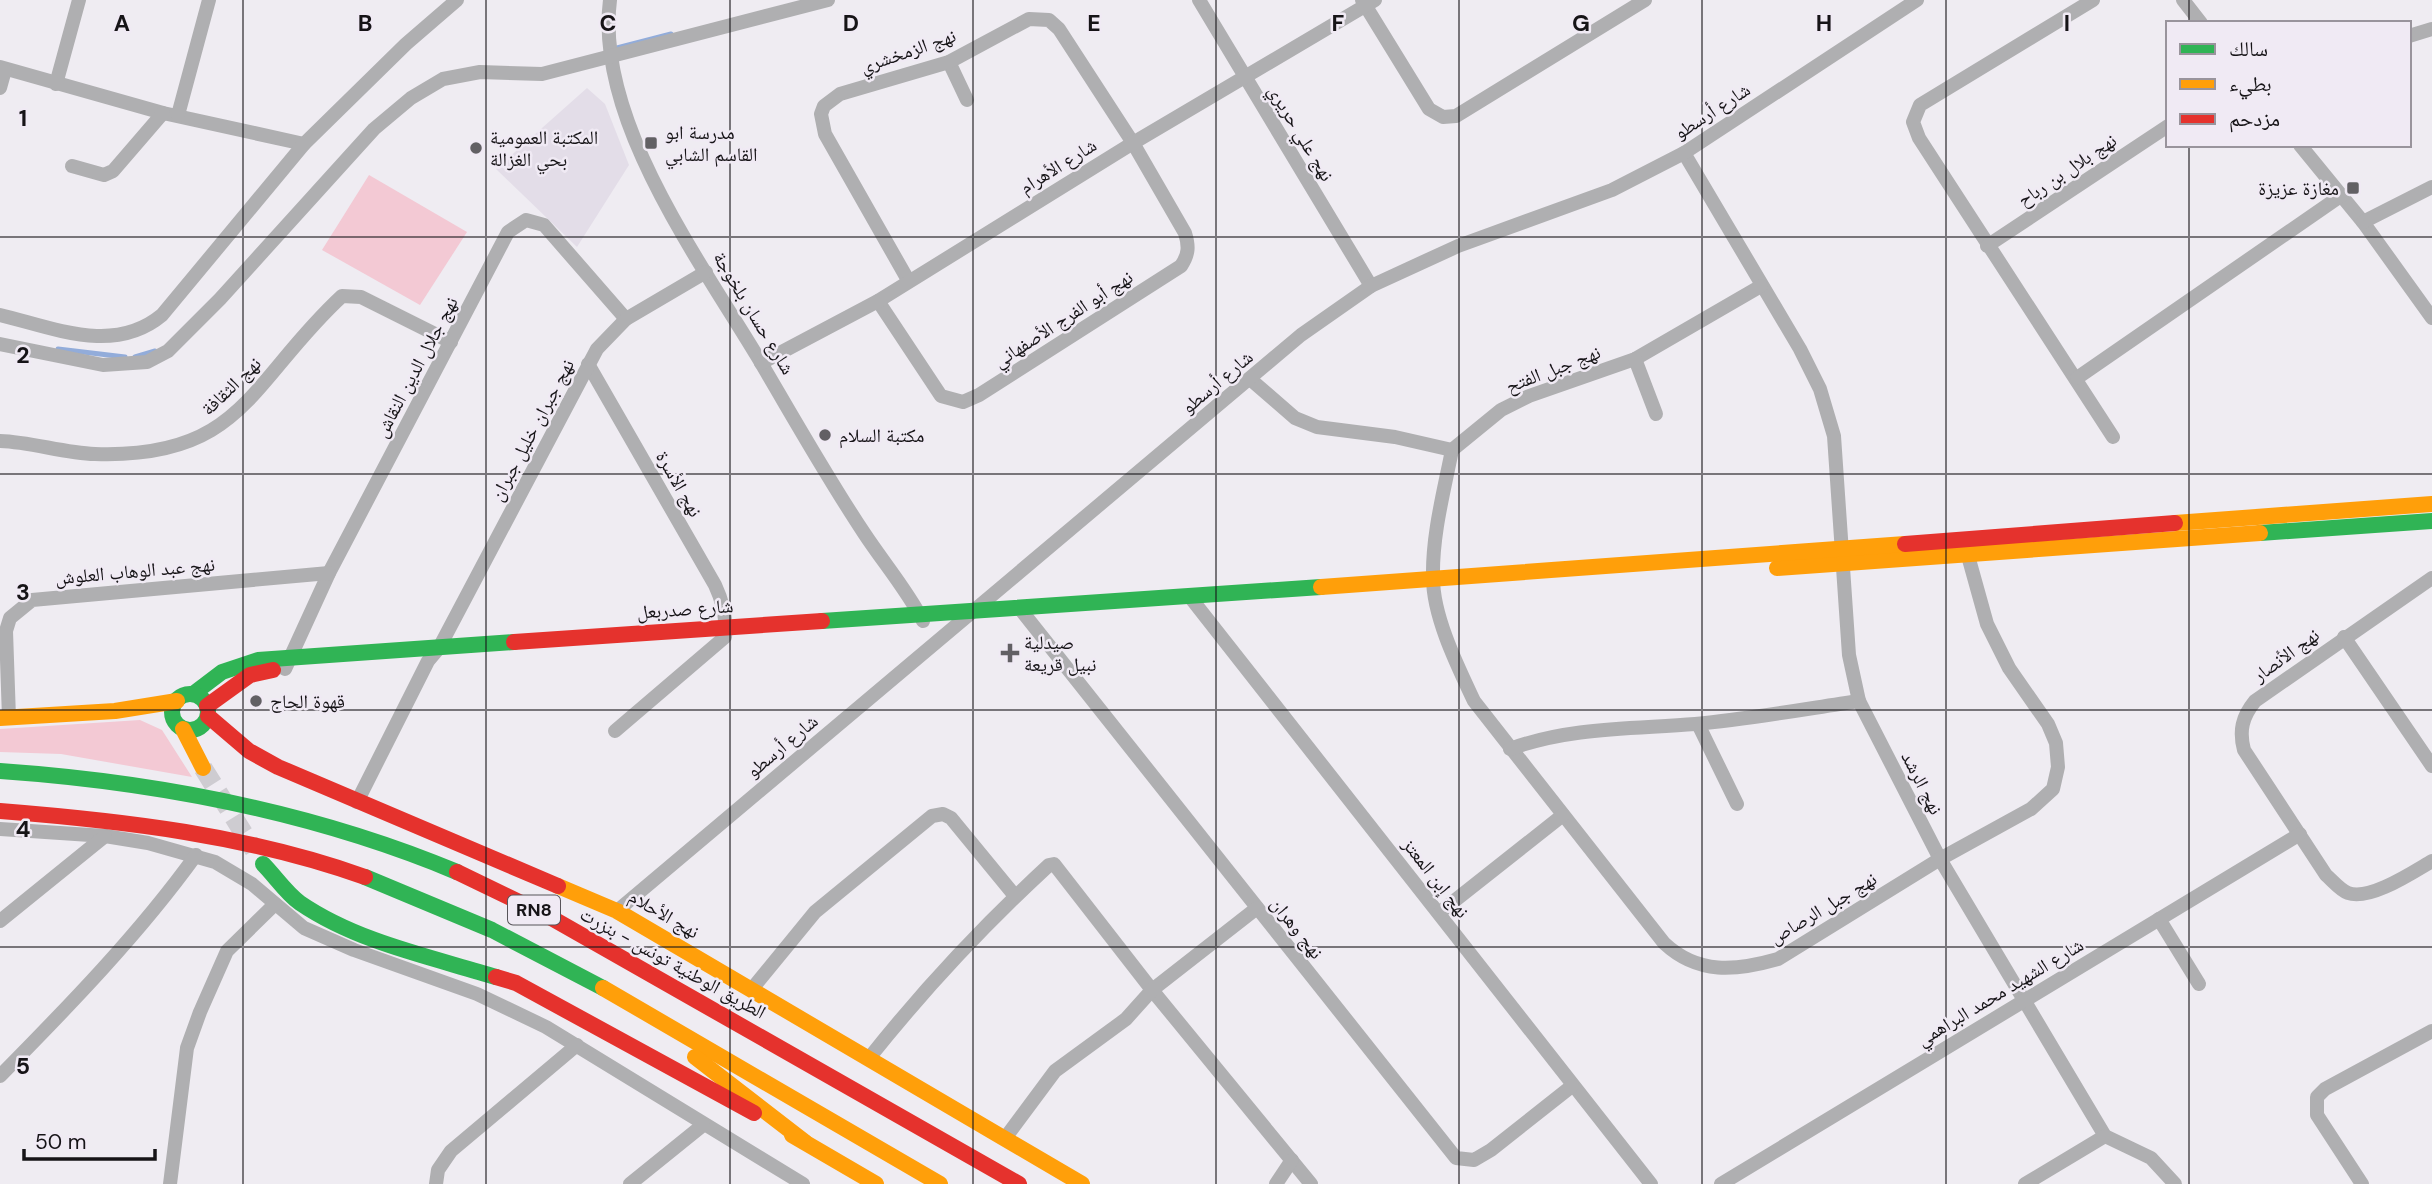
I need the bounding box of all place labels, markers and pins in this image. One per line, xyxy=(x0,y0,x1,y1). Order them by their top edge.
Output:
place label: مدرسة ابو القاسم الشابي xyxy=(665,120,758,169)
place label: المكتبة العمومية بحي الغزالة xyxy=(490,125,598,174)
marker: مدرسة ابو القاسم الشابي xyxy=(643,135,659,151)
marker: المكتبة العمومية بحي الغزالة xyxy=(468,140,484,156)
place label: مغازة عزيزة xyxy=(2258,176,2339,201)
marker: مغازة عزيزة xyxy=(2345,180,2361,196)
place label: مكتبة السلام xyxy=(839,423,924,449)
marker: مكتبة السلام xyxy=(817,427,833,443)
place label: صيدلية نبيل قريعة xyxy=(1024,630,1097,677)
marker: صيدلية نبيل قريعة xyxy=(1002,645,1018,661)
place label: قهوة الحاج xyxy=(270,689,345,714)
marker: قهوة الحاج xyxy=(248,693,264,709)

